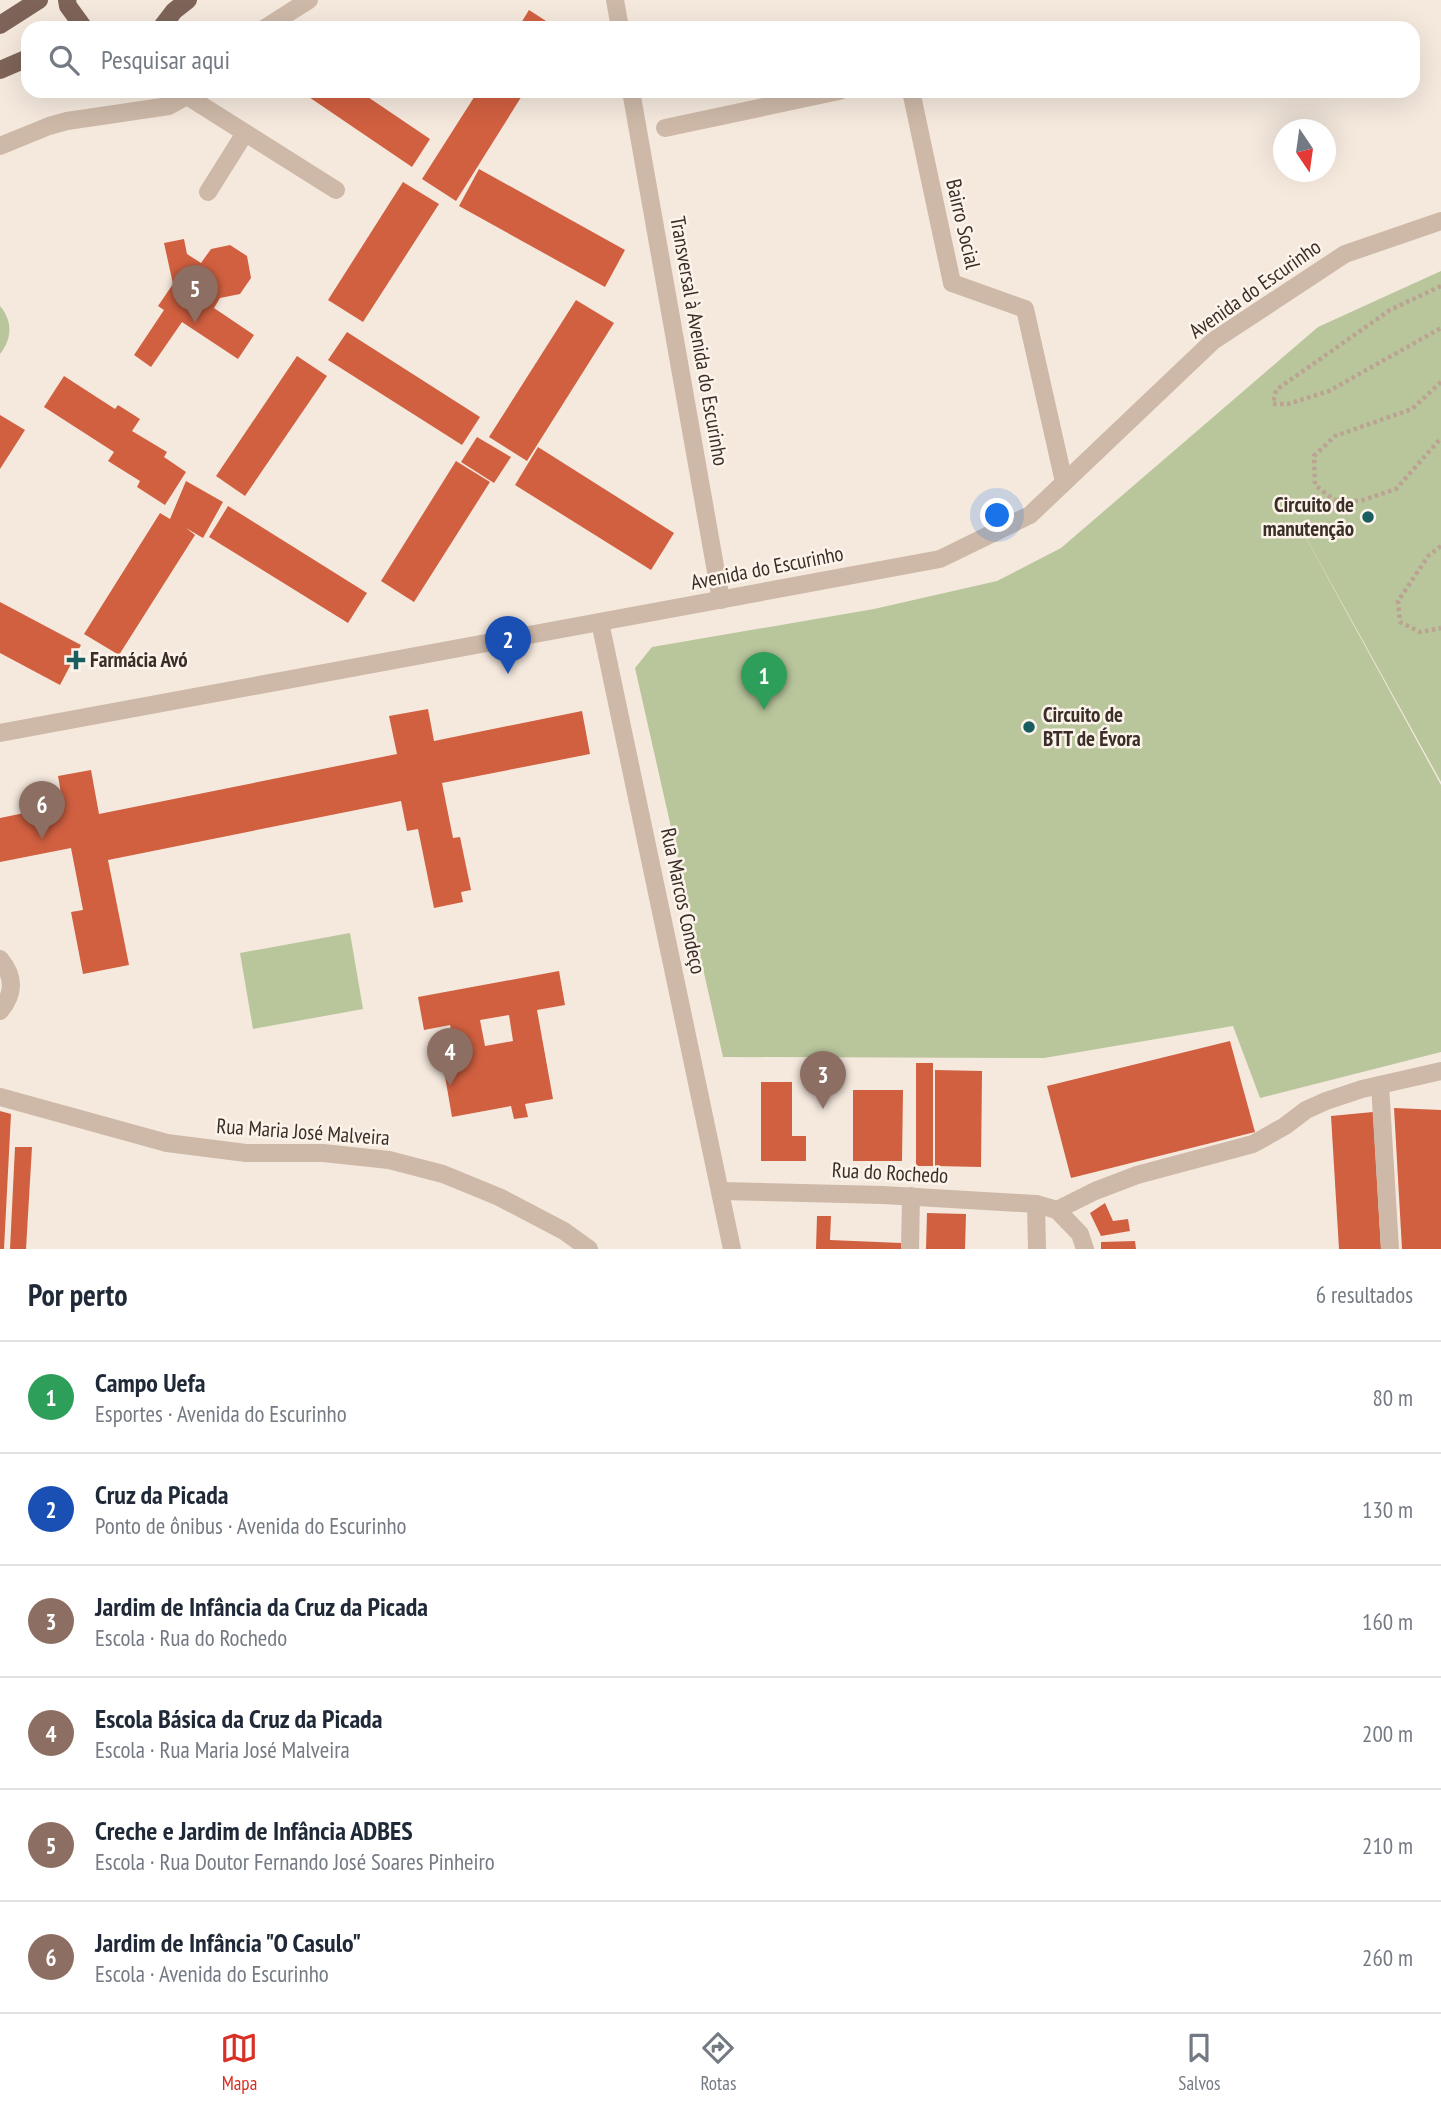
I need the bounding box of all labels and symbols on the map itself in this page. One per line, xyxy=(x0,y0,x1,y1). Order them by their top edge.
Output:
north arrow xyxy=(1273,119,1336,182)
street label: Bairro Social xyxy=(940,176,987,271)
street label: Transversal à Avenida do Escurinho xyxy=(664,214,735,468)
street label: Avenida do Escurinho xyxy=(1183,233,1326,344)
pin: 5 xyxy=(172,265,218,323)
place label: Circuito de manutenção xyxy=(1263,491,1354,542)
your location xyxy=(980,498,1014,532)
marker: Circuito de manutenção xyxy=(1360,509,1376,525)
street label: Avenida do Escurinho xyxy=(688,539,846,596)
pin: 2 xyxy=(485,616,531,674)
place label: Farmácia Avó xyxy=(90,646,188,673)
marker: Farmácia Avó xyxy=(68,652,84,668)
pin: 1 xyxy=(741,652,787,710)
place label: Circuito de BTT de Évora xyxy=(1043,701,1141,752)
marker: Circuito de BTT de Évora xyxy=(1021,719,1037,735)
pin: 6 xyxy=(19,781,65,839)
street label: Rua Marcos Condeço xyxy=(655,825,712,976)
pin: 4 xyxy=(427,1028,473,1086)
pin: 3 xyxy=(800,1051,846,1109)
street label: Rua Maria José Malveira xyxy=(216,1112,391,1151)
street label: Rua do Rochedo xyxy=(831,1156,949,1189)

